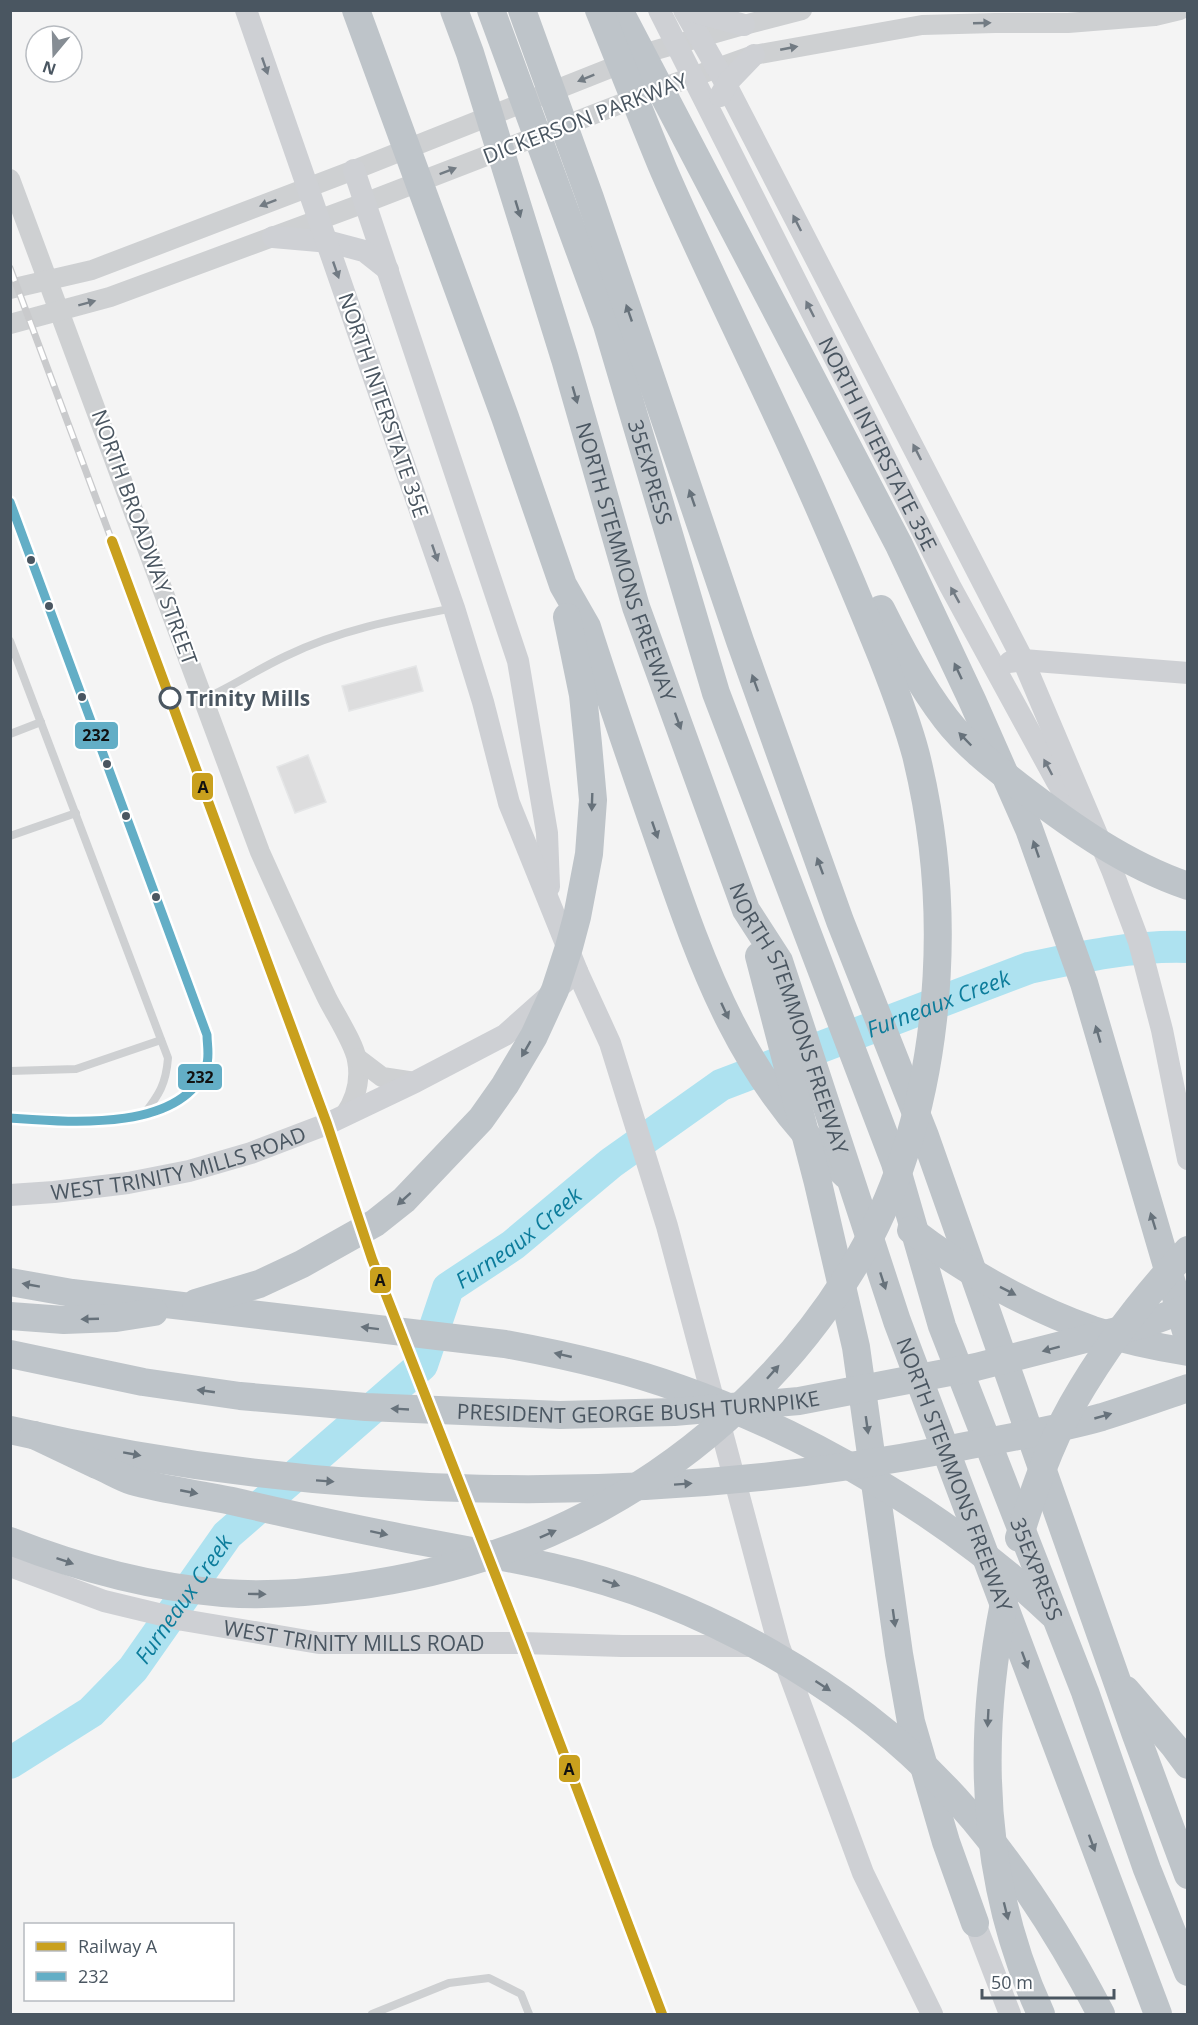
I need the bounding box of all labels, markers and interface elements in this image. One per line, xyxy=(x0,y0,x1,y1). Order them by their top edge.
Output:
one-way arrow xyxy=(972,18,991,28)
north arrow xyxy=(24,24,84,84)
one-way arrow xyxy=(780,43,799,52)
text: N xyxy=(39,56,59,81)
one-way arrow xyxy=(261,57,271,75)
street label: DICKERSON PARKWAY xyxy=(479,66,692,170)
one-way arrow xyxy=(577,74,595,83)
one-way arrow xyxy=(439,166,457,175)
one-way arrow xyxy=(259,199,277,209)
one-way arrow xyxy=(514,200,523,218)
one-way arrow xyxy=(793,215,802,232)
one-way arrow xyxy=(332,261,342,279)
street label: NORTH INTERSTATE 35E xyxy=(332,289,436,521)
one-way arrow xyxy=(78,298,96,307)
one-way arrow xyxy=(806,300,816,318)
one-way arrow xyxy=(624,304,634,322)
street label: NORTH INTERSTATE 35E xyxy=(812,332,944,556)
one-way arrow xyxy=(571,386,580,404)
street label: NORTH BROADWAY STREET xyxy=(86,405,204,669)
street label: 35EXPRESS xyxy=(622,416,679,528)
street label: NORTH STEMMONS FREEWAY xyxy=(570,419,683,705)
one-way arrow xyxy=(912,443,922,461)
one-way arrow xyxy=(686,489,696,507)
one-way arrow xyxy=(431,544,441,562)
unlabelled marker xyxy=(25,554,37,566)
one-way arrow xyxy=(950,587,960,604)
unlabelled marker xyxy=(43,600,55,612)
one-way arrow xyxy=(954,662,963,679)
one-way arrow xyxy=(749,673,759,691)
place label: Trinity Mills xyxy=(186,684,310,712)
marker: Trinity Mills xyxy=(159,687,181,709)
unlabelled marker xyxy=(76,691,88,703)
one-way arrow xyxy=(673,713,683,731)
line badge: 232 xyxy=(74,721,119,750)
text: 232 xyxy=(82,724,110,746)
one-way arrow xyxy=(958,733,972,747)
unlabelled marker xyxy=(101,758,113,770)
one-way arrow xyxy=(1043,758,1053,775)
line badge: A xyxy=(191,772,214,801)
text: A xyxy=(197,776,209,798)
one-way arrow xyxy=(587,793,597,812)
unlabelled marker xyxy=(120,810,132,822)
one-way arrow xyxy=(651,821,660,839)
one-way arrow xyxy=(1031,840,1041,858)
one-way arrow xyxy=(815,857,825,875)
street label: NORTH STEMMONS FREEWAY xyxy=(723,879,855,1158)
unlabelled marker xyxy=(150,891,162,903)
water label: Furneaux Creek xyxy=(862,961,1015,1044)
one-way arrow xyxy=(720,1003,729,1020)
one-way arrow xyxy=(1093,1025,1102,1043)
one-way arrow xyxy=(521,1041,532,1057)
line badge: 232 xyxy=(177,1063,223,1091)
text: 232 xyxy=(186,1066,214,1088)
street label: WEST TRINITY MILLS ROAD xyxy=(49,1119,310,1206)
water label: Furneaux Creek xyxy=(449,1179,588,1295)
one-way arrow xyxy=(397,1192,412,1205)
one-way arrow xyxy=(1148,1212,1157,1230)
line badge: A xyxy=(369,1266,392,1294)
text: A xyxy=(374,1269,386,1291)
one-way arrow xyxy=(879,1272,889,1290)
one-way arrow xyxy=(21,1281,40,1290)
one-way arrow xyxy=(999,1287,1016,1296)
one-way arrow xyxy=(80,1315,99,1324)
one-way arrow xyxy=(360,1324,379,1333)
street label: NORTH STEMMONS FREEWAY xyxy=(890,1333,1019,1616)
one-way arrow xyxy=(1042,1345,1060,1354)
one-way arrow xyxy=(553,1350,572,1359)
one-way arrow xyxy=(766,1365,780,1380)
street label: PRESIDENT GEORGE BUSH TURNPIKE xyxy=(456,1383,822,1429)
one-way arrow xyxy=(196,1387,215,1396)
one-way arrow xyxy=(391,1404,410,1413)
one-way arrow xyxy=(1094,1411,1112,1420)
one-way arrow xyxy=(862,1416,872,1435)
one-way arrow xyxy=(123,1450,142,1459)
one-way arrow xyxy=(316,1476,335,1486)
one-way arrow xyxy=(674,1479,693,1489)
one-way arrow xyxy=(179,1488,198,1497)
street label: 35EXPRESS xyxy=(1004,1514,1070,1625)
water label: Furneaux Creek xyxy=(127,1527,239,1669)
one-way arrow xyxy=(370,1529,388,1539)
one-way arrow xyxy=(540,1530,557,1539)
one-way arrow xyxy=(56,1557,74,1567)
one-way arrow xyxy=(602,1579,620,1589)
one-way arrow xyxy=(247,1589,266,1599)
one-way arrow xyxy=(890,1609,899,1628)
street label: WEST TRINITY MILLS ROAD xyxy=(221,1613,485,1657)
one-way arrow xyxy=(1021,1651,1030,1669)
one-way arrow xyxy=(815,1681,831,1692)
one-way arrow xyxy=(983,1709,992,1728)
line badge: A xyxy=(558,1754,581,1783)
text: A xyxy=(563,1758,575,1780)
one-way arrow xyxy=(1088,1834,1098,1852)
one-way arrow xyxy=(1002,1902,1012,1921)
legend xyxy=(24,1923,234,2001)
text: Railway A xyxy=(78,1934,158,1958)
scale bar xyxy=(982,1962,1114,2000)
text: 232 xyxy=(78,1964,109,1988)
text: 50 m xyxy=(991,1970,1033,1994)

